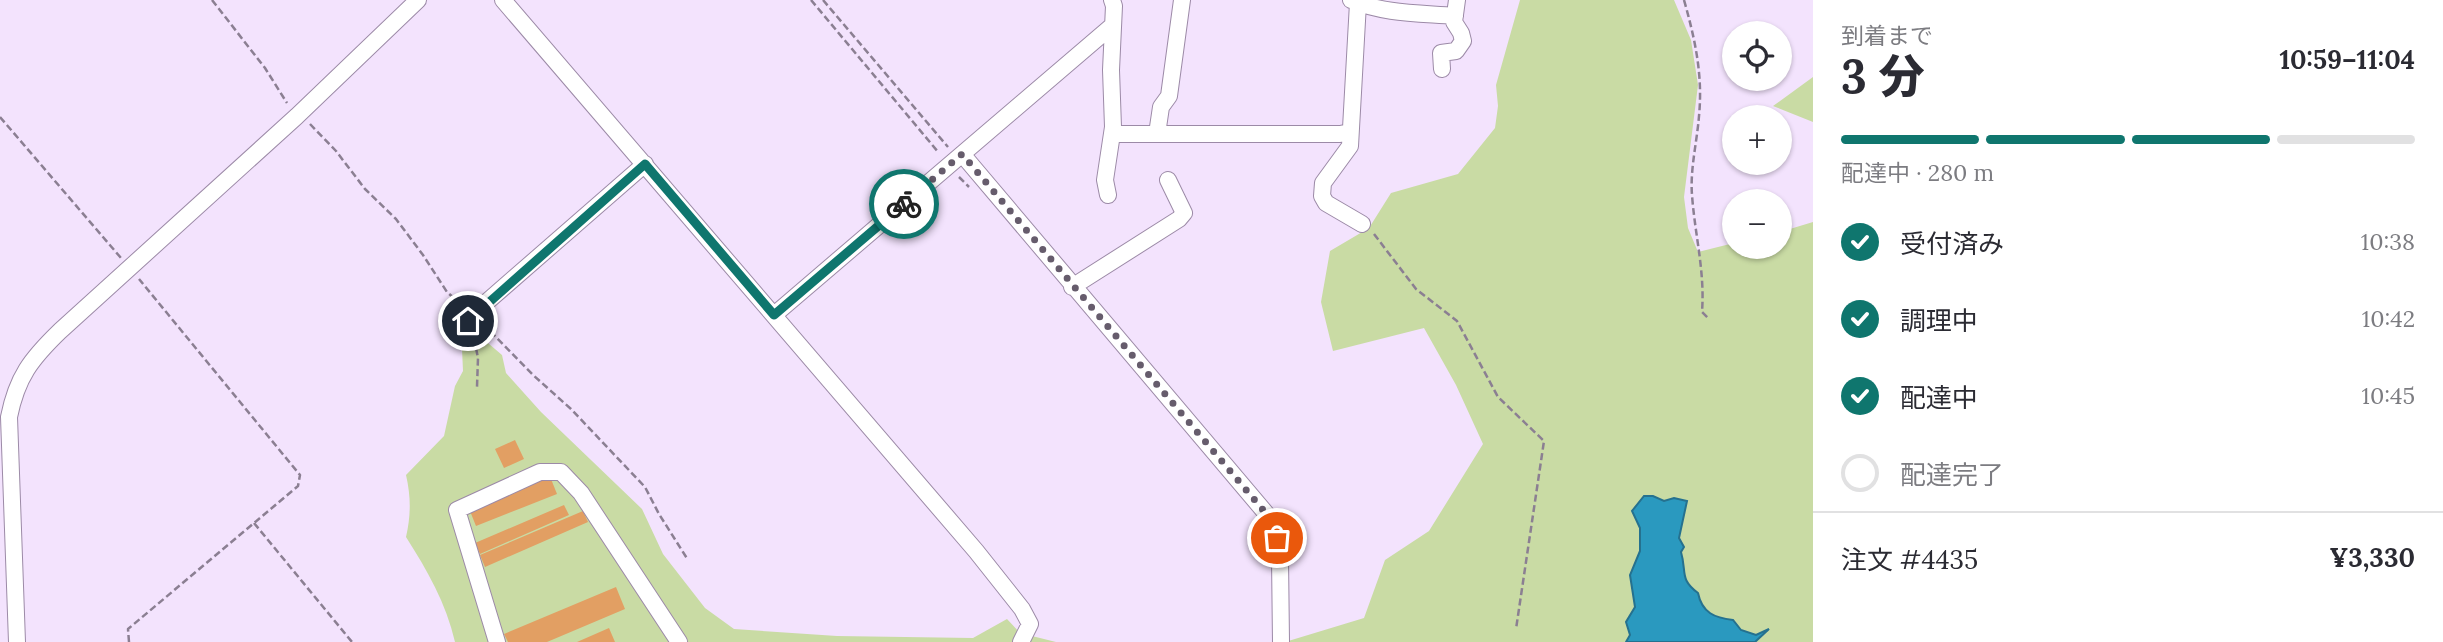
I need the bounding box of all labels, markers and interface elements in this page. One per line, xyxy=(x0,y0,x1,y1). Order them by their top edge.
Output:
map controls xyxy=(1722,21,1792,259)
button: locate xyxy=(1722,21,1792,91)
text: 到着まで xyxy=(1841,21,1933,50)
text: 10:59–11:04 xyxy=(2279,43,2415,76)
text: 3 分 xyxy=(1841,47,1925,106)
button: + xyxy=(1722,105,1792,175)
text: 配達中 · 280 m xyxy=(1841,158,1994,187)
courier xyxy=(869,169,939,239)
icon: bike xyxy=(885,185,923,223)
button: − xyxy=(1722,189,1792,259)
icon: check xyxy=(1841,223,1879,261)
text: 受付済み xyxy=(1900,227,2004,260)
text: 10:38 xyxy=(2361,227,2415,256)
pin xyxy=(438,291,498,351)
icon: check xyxy=(1841,300,1879,338)
icon: home xyxy=(449,302,487,340)
text: 調理中 xyxy=(1900,304,1978,337)
text: 10:42 xyxy=(2362,304,2415,333)
icon: check xyxy=(1841,377,1879,415)
text: 配達中 xyxy=(1900,381,1978,414)
text: 10:45 xyxy=(2362,381,2415,410)
text: 配達完了 xyxy=(1900,458,2004,491)
pin xyxy=(1247,508,1307,568)
icon: bag xyxy=(1258,519,1296,557)
text: ¥3,330 xyxy=(2330,541,2415,574)
text: 注文 #4435 xyxy=(1841,543,1978,576)

